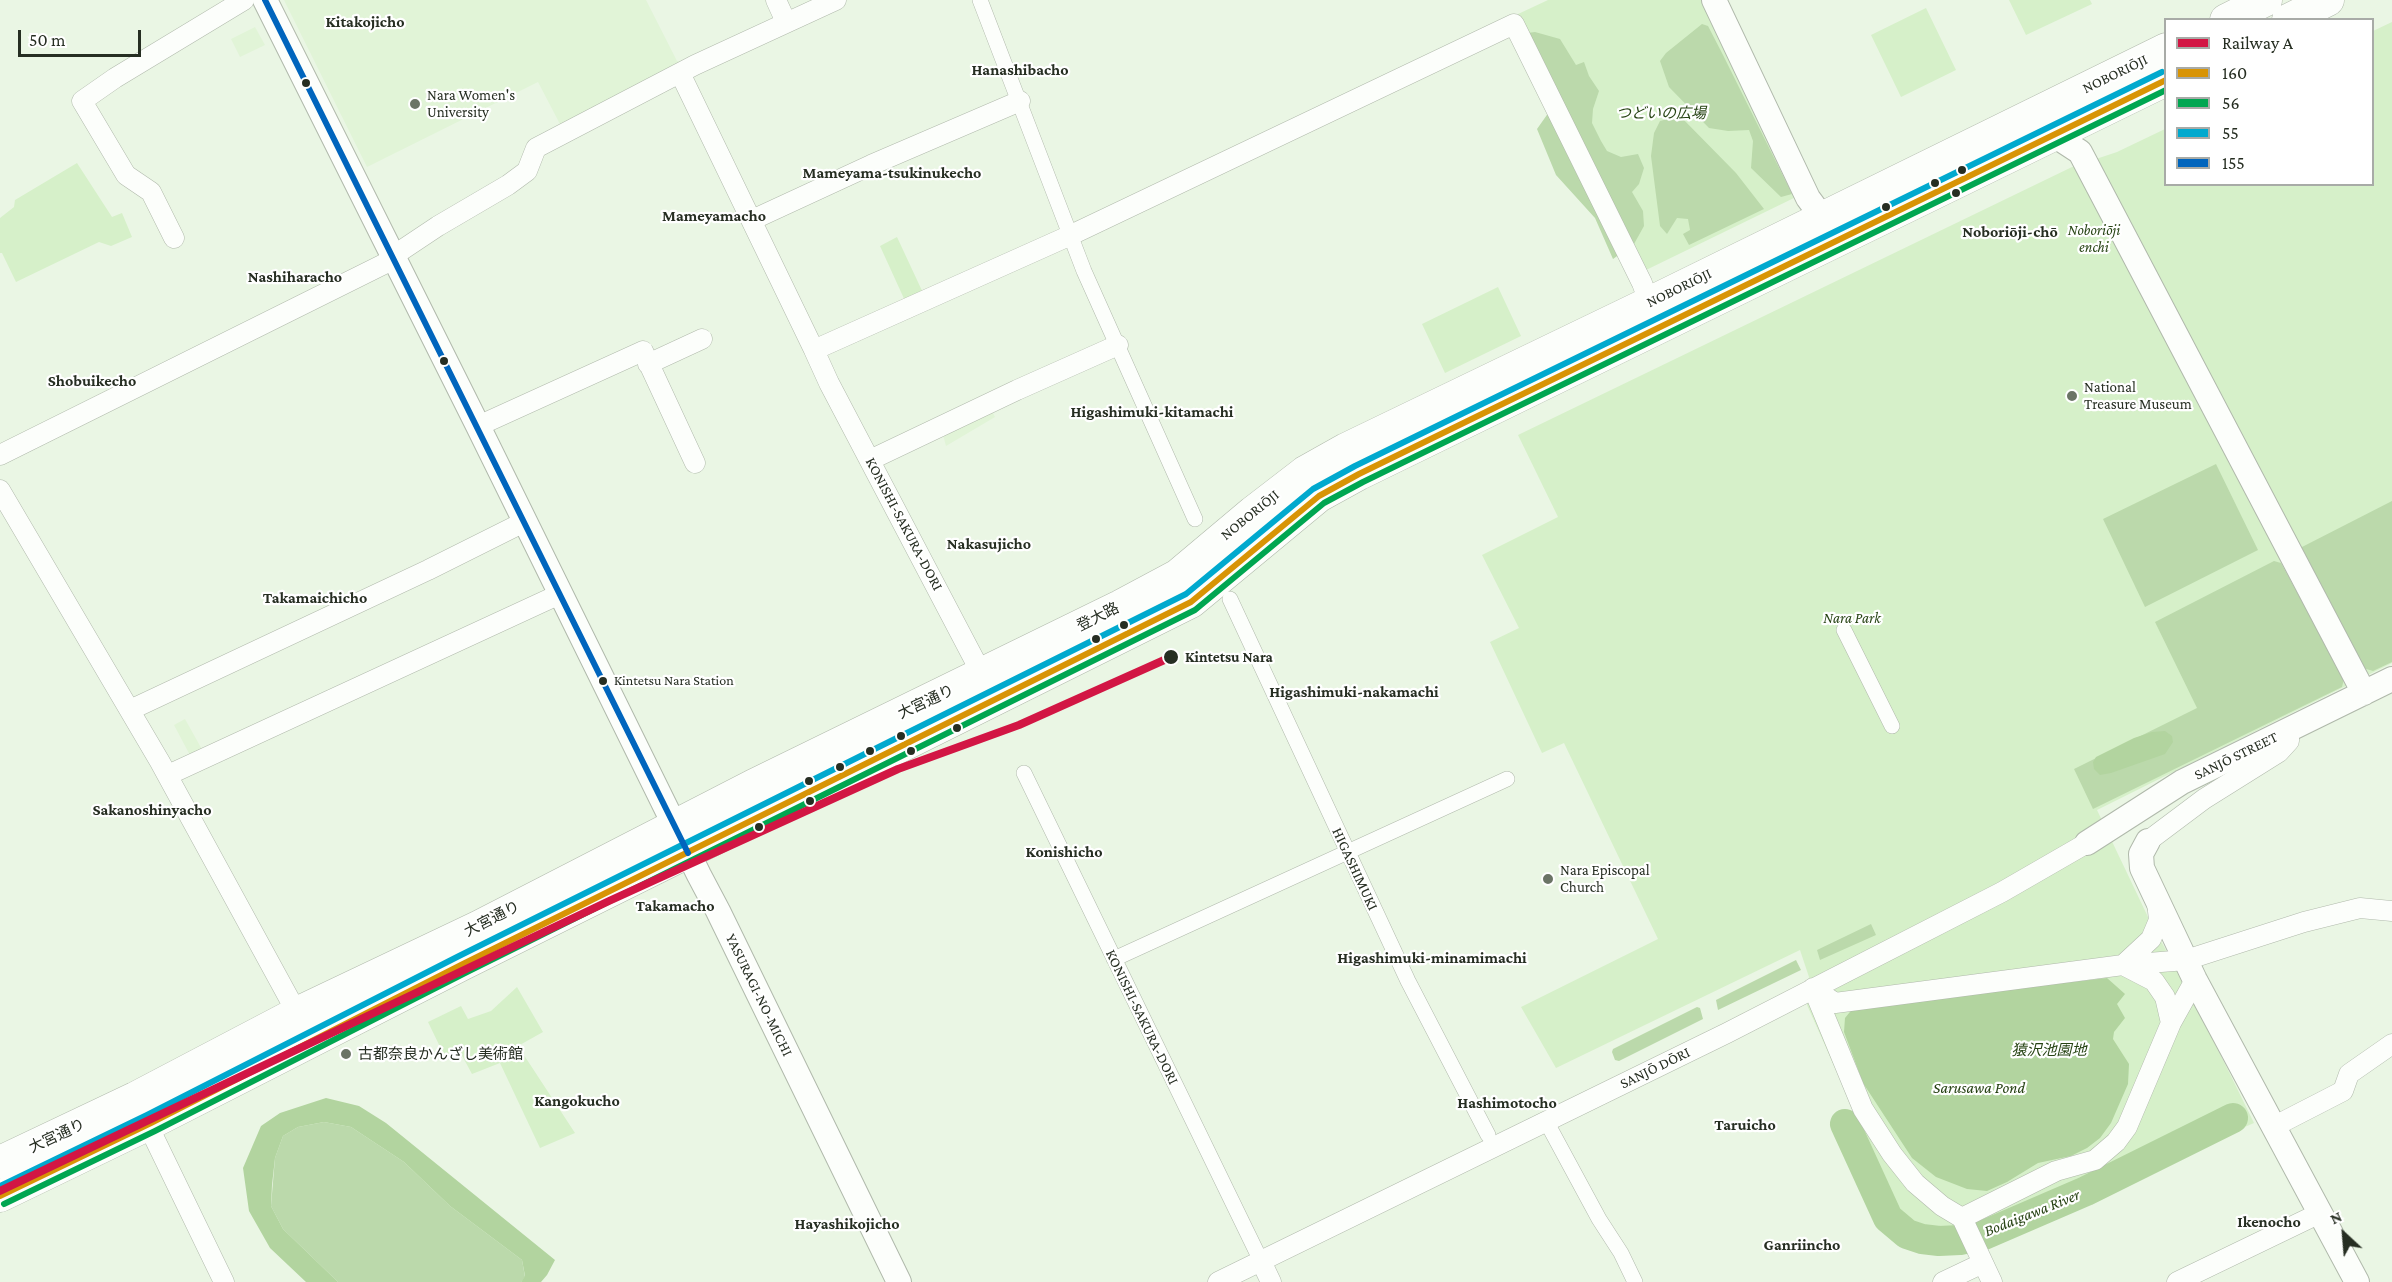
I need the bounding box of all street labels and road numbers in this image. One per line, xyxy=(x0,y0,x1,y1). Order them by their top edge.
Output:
street label: NOBORIŌJI xyxy=(2080,51,2150,97)
street label: NOBORIŌJI xyxy=(1644,265,1714,311)
street label: KONISHI-SAKURA-DORI xyxy=(861,454,947,594)
street label: NOBORIŌJI xyxy=(1217,486,1283,544)
street label: 登大路 xyxy=(1074,599,1122,635)
street label: 大宮通り xyxy=(895,681,957,723)
street label: SANJŌ STREET xyxy=(2191,728,2281,784)
street label: HIGASHIMUKI xyxy=(1328,825,1382,913)
street label: 大宮通り xyxy=(461,897,523,941)
street label: YASURAGI-NO-MICHI xyxy=(722,931,796,1059)
street label: KONISHI-SAKURA-DORI xyxy=(1101,946,1183,1088)
street label: SANJŌ DŌRI xyxy=(1617,1043,1693,1093)
street label: 大宮通り xyxy=(26,1115,88,1157)

